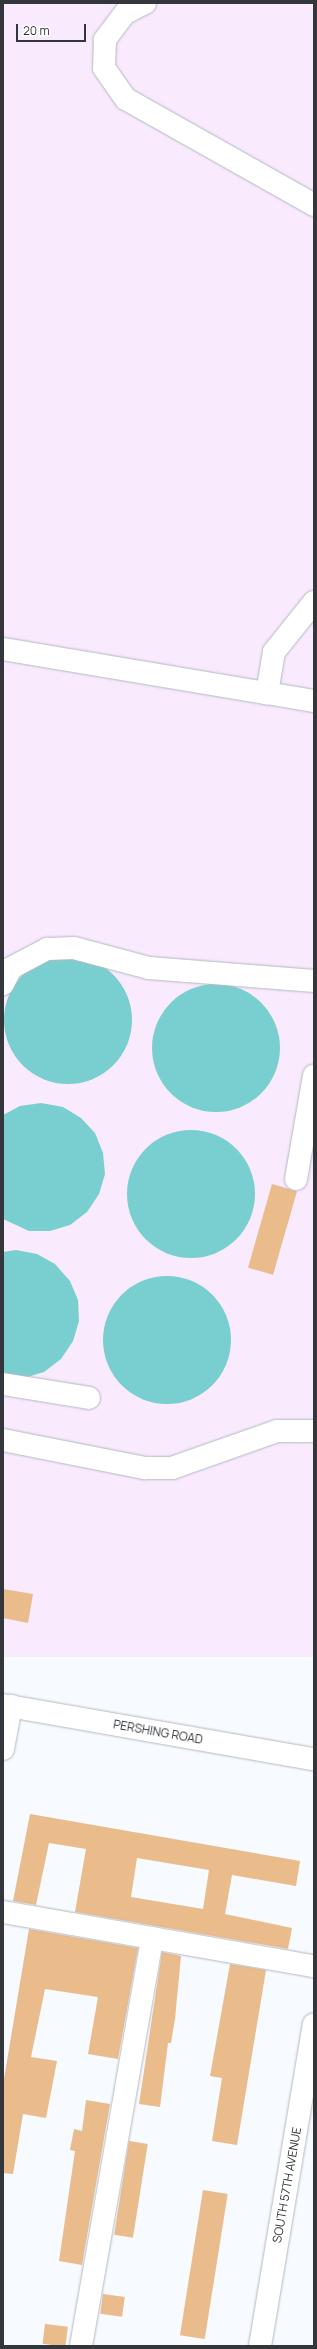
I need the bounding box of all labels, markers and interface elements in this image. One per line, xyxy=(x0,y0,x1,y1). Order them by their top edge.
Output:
scale bar xyxy=(18,16,88,42)
text: 20 m xyxy=(23,22,50,39)
street label: PERSHING ROAD xyxy=(112,1717,204,1747)
street label: SOUTH 57TH AVENUE xyxy=(270,2126,304,2244)

